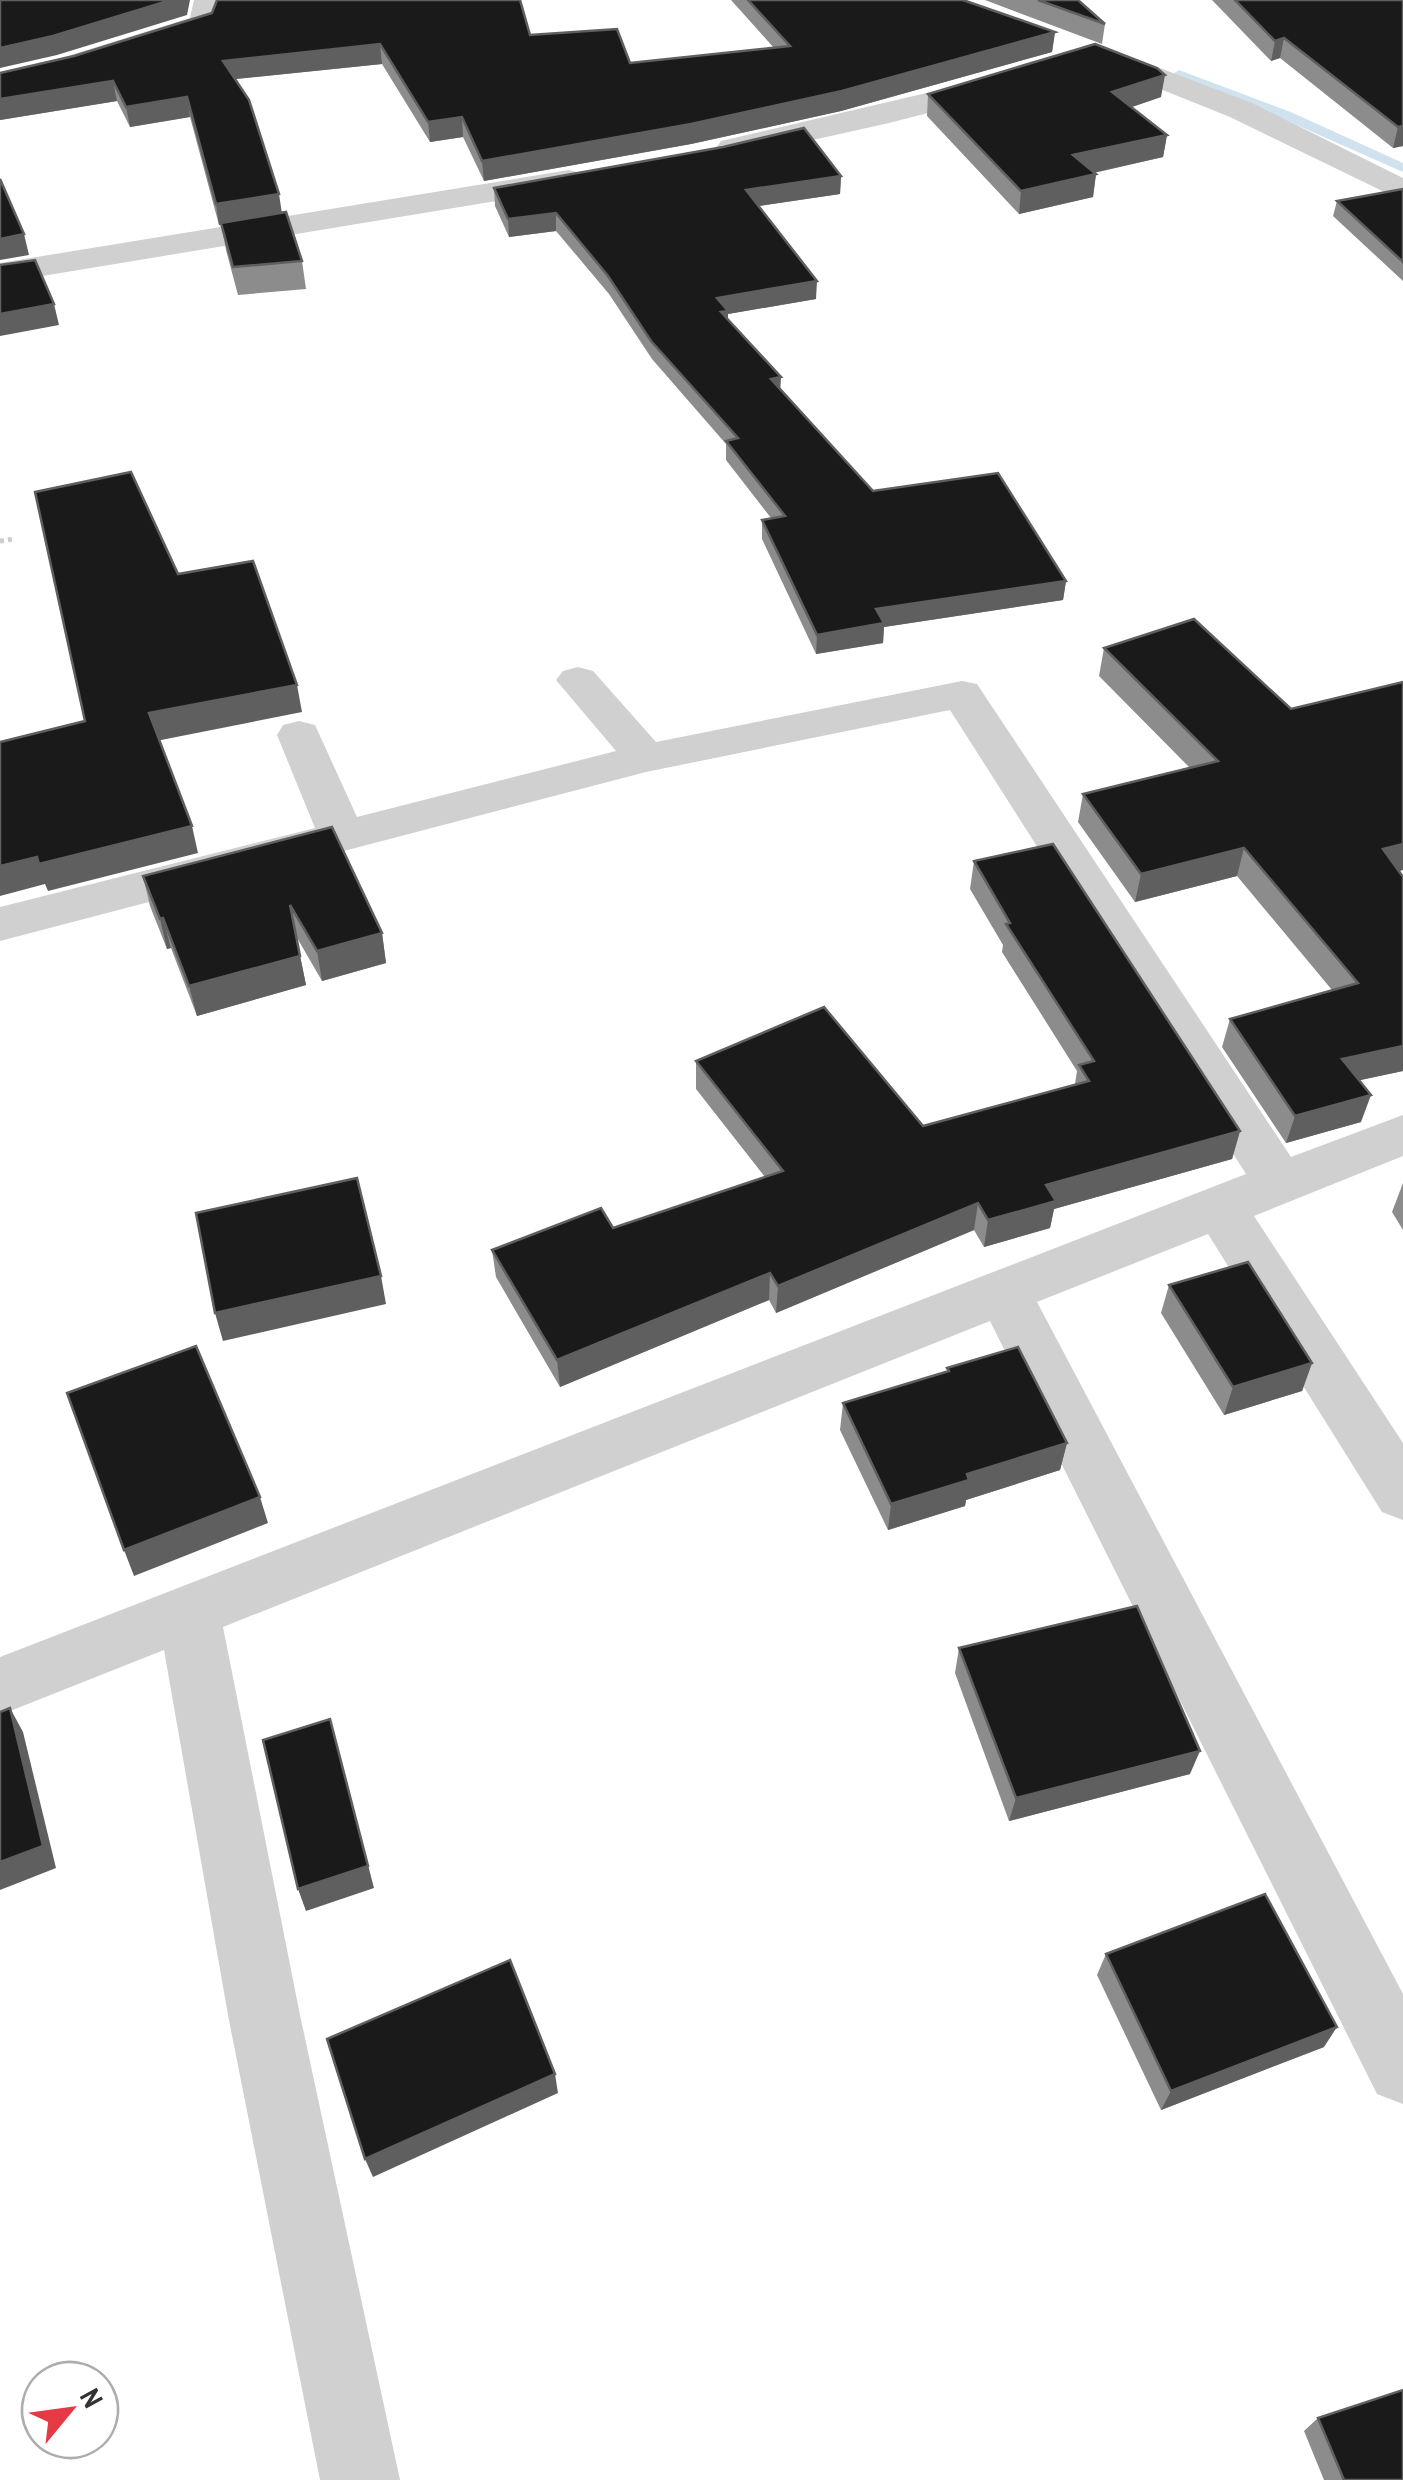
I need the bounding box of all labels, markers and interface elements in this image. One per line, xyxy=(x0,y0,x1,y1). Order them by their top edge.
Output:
north arrow xyxy=(20,2360,120,2460)
text: N xyxy=(71,2381,113,2414)

